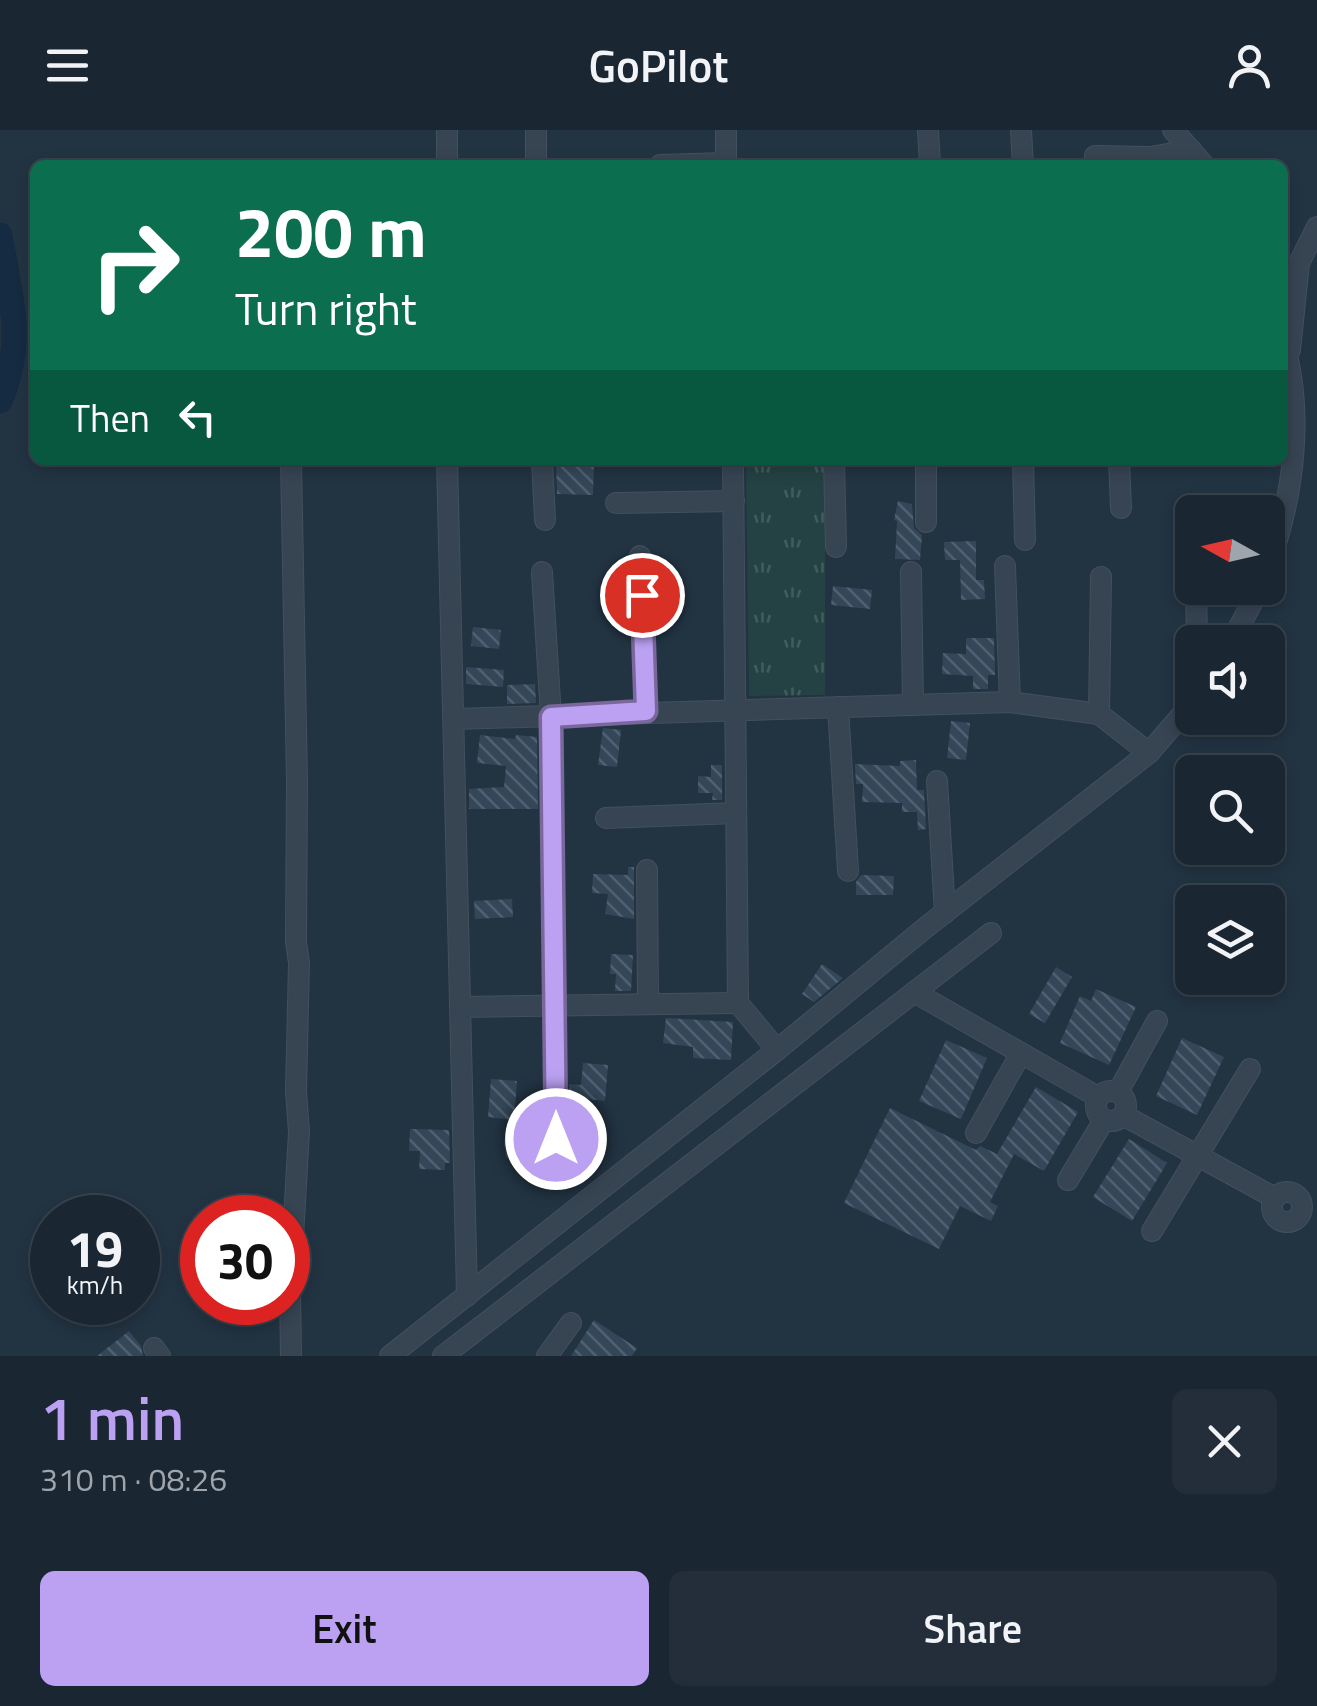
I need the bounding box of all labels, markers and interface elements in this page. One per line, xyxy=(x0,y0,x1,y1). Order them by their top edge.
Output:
text: GoPilot xyxy=(589,31,728,99)
icon: menu xyxy=(40,38,95,93)
icon: person xyxy=(1222,38,1277,93)
text: 200 m xyxy=(235,178,427,284)
icon: right xyxy=(70,200,200,330)
text: Turn right xyxy=(235,274,417,342)
text: Then xyxy=(70,389,150,447)
icon: left xyxy=(170,390,225,445)
north arrow xyxy=(1175,495,1285,605)
map controls xyxy=(1175,495,1285,995)
pin xyxy=(600,553,685,638)
icon: arrive xyxy=(615,568,670,623)
button: sound xyxy=(1175,625,1285,735)
button: search xyxy=(1175,755,1285,865)
button: layers xyxy=(1175,885,1285,995)
position arrow xyxy=(504,1087,608,1191)
speed limit sign: 30 xyxy=(180,1195,310,1325)
text: 19 xyxy=(67,1210,123,1286)
text: km/h xyxy=(67,1266,123,1304)
text: 1 min xyxy=(40,1372,184,1463)
button: close xyxy=(1172,1389,1277,1494)
text: 310 m · 08:26 xyxy=(40,1455,227,1503)
button: Exit xyxy=(40,1571,649,1686)
button: Share xyxy=(669,1571,1277,1686)

